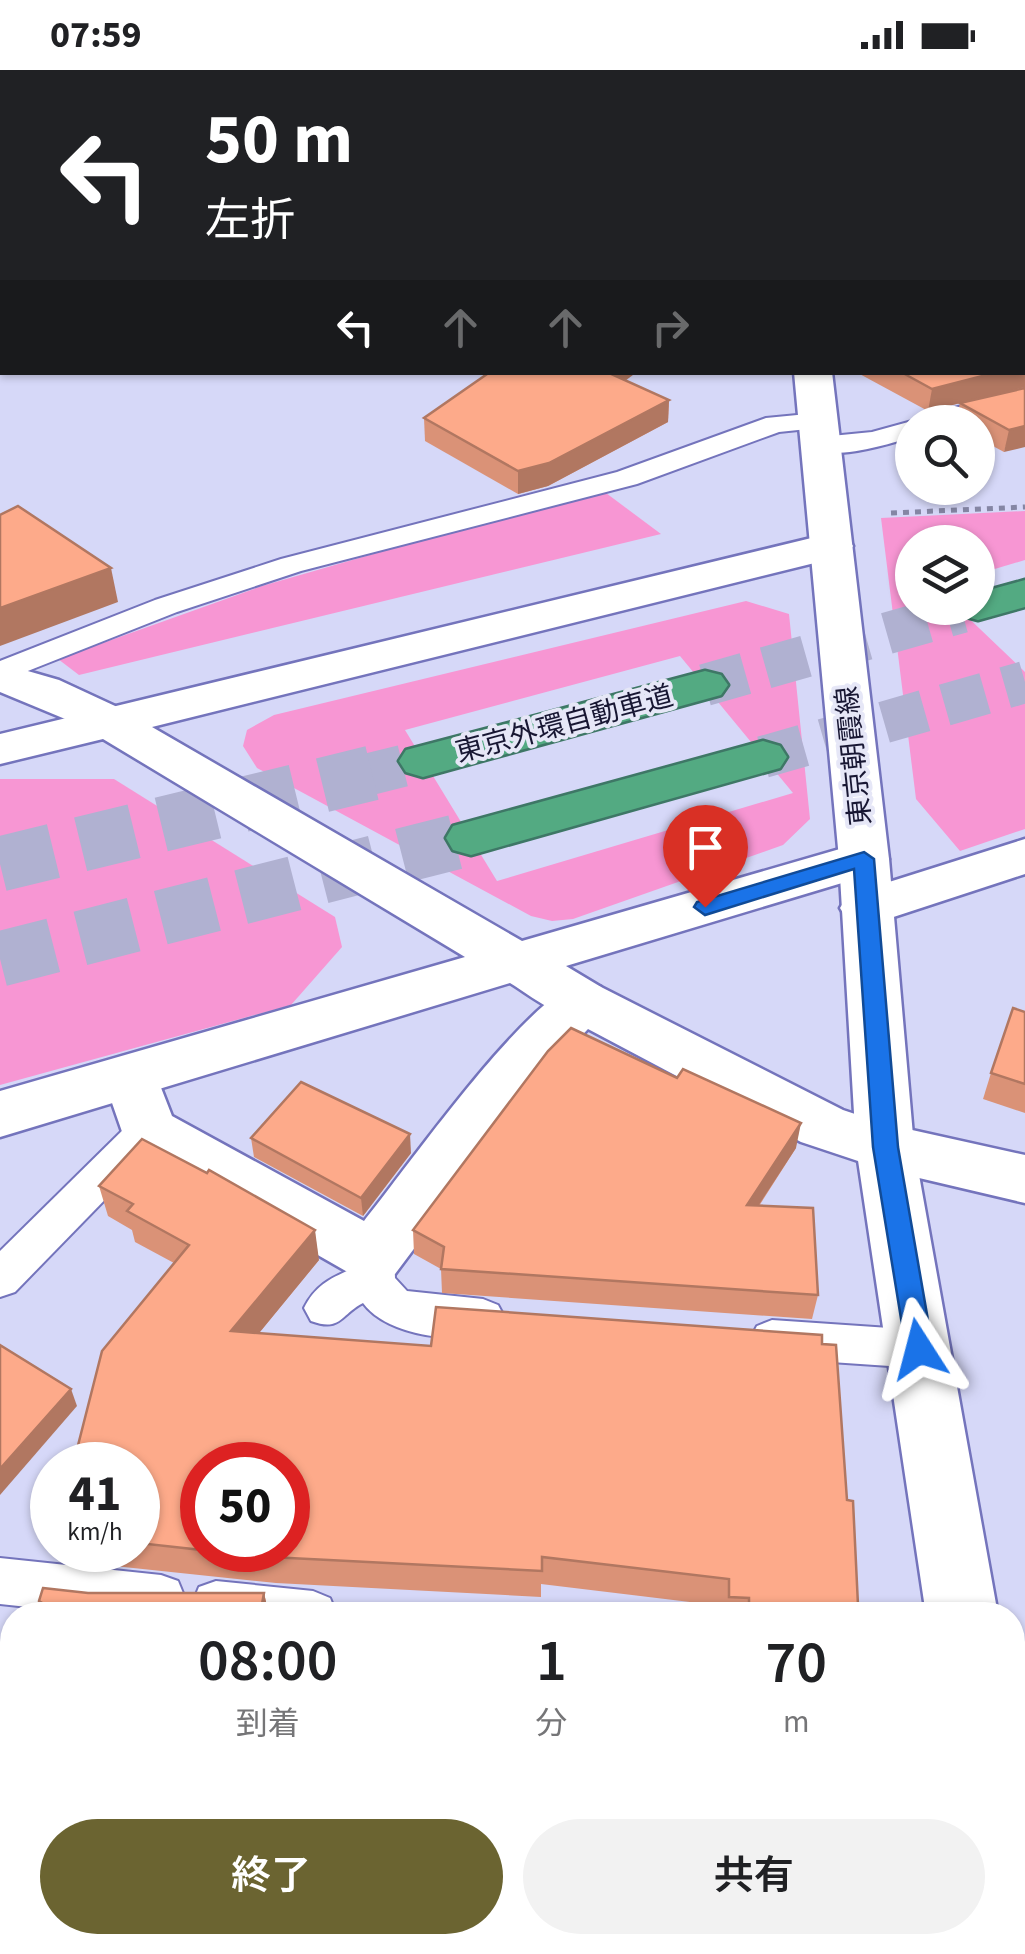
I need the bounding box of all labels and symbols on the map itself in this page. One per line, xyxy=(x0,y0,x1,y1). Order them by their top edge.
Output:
street label: 東京外環自動車道 xyxy=(451,676,678,772)
street label: 東京朝霞線 xyxy=(827,684,881,828)
pin xyxy=(663,805,748,908)
position arrow xyxy=(867,1297,971,1401)
speed limit sign: 50 xyxy=(180,1442,310,1572)

